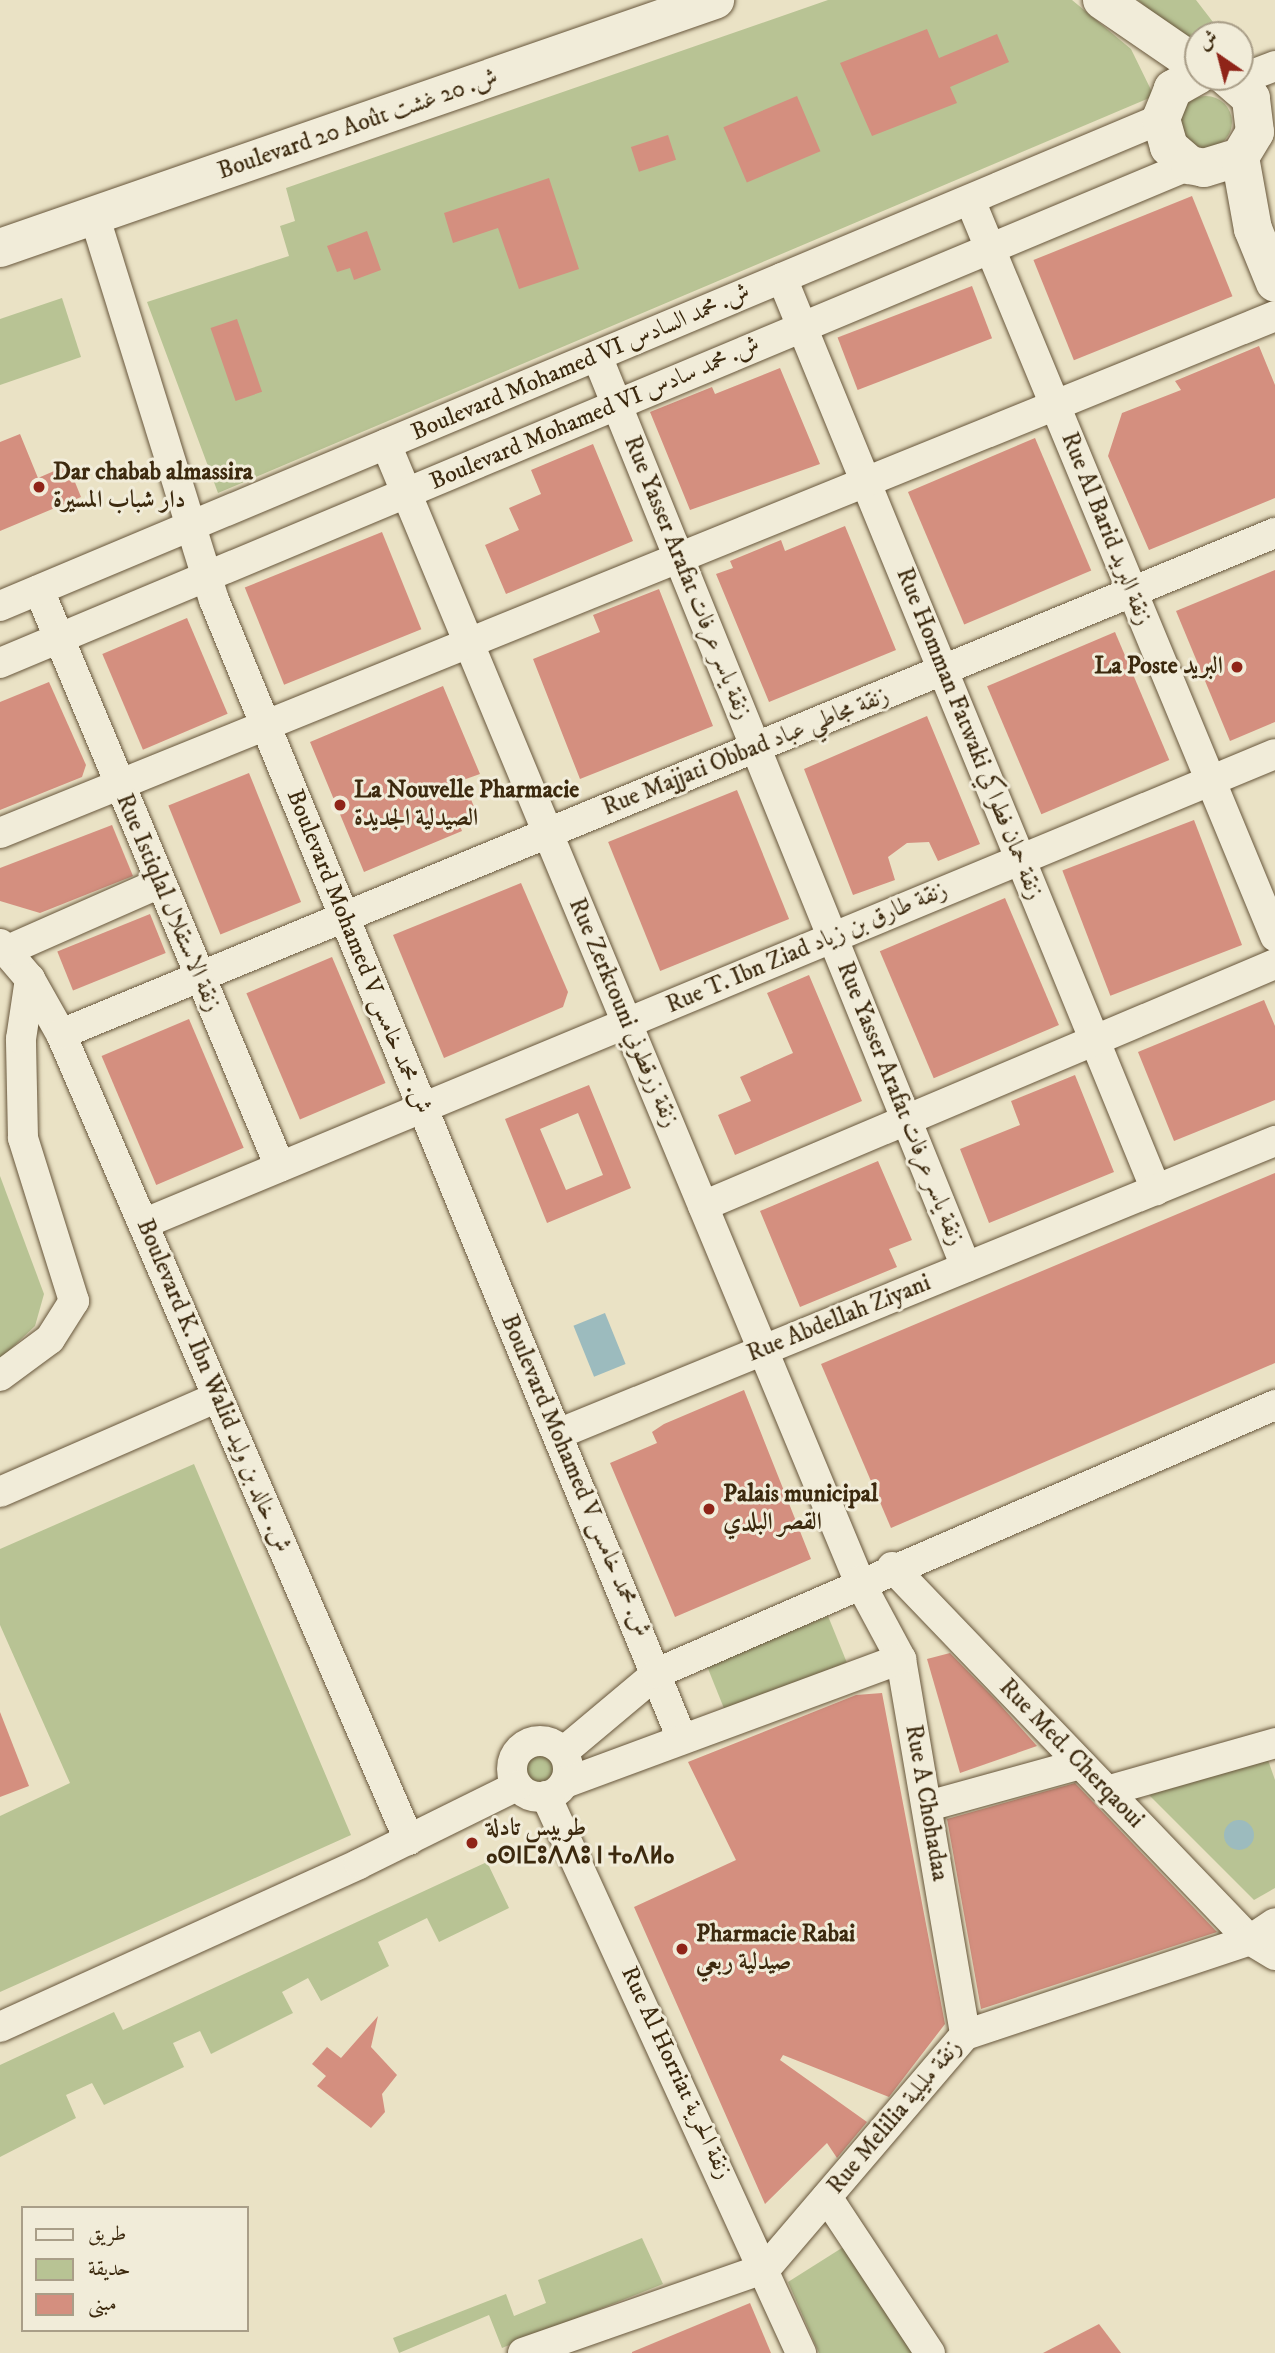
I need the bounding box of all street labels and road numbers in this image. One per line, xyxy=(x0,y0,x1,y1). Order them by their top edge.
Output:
street label: Boulevard 20 Août ش. 20 غشت xyxy=(214,63,502,187)
street label: Boulevard Mohamed VI ش. محمد السادس xyxy=(407,278,755,448)
street label: Boulevard Mohamed VI ش. محمد سادس xyxy=(426,331,764,497)
street label: Rue Al Barid زنقة البريد xyxy=(1054,428,1158,630)
street label: Rue Yasser Arafat زنقة ياسر عرفات xyxy=(617,432,757,724)
street label: Rue Homman Fatwaki زنقة حمان فطواكي xyxy=(889,564,1049,904)
street label: Rue Majjati Obbad زنقة مجاطي عباد xyxy=(599,681,893,823)
street label: Boulevard Mohamed V ش. محمد خامس xyxy=(280,786,436,1118)
street label: Rue Istiqlal زنقة الاستقلال xyxy=(109,790,227,1016)
street label: Rue T. Ibn Ziad زنقة طارق بن زياد xyxy=(662,876,952,1020)
street label: Rue Zerktouni زنقة زرقطوني xyxy=(562,894,684,1132)
street label: Rue Yasser Arafat زنقة ياسر عرفات xyxy=(830,958,970,1250)
street label: Boulevard K. Ibn Walid ش. خالد بن وليد xyxy=(130,1215,296,1557)
street label: Rue Abdellah Ziyani xyxy=(743,1269,935,1369)
street label: Boulevard Mohamed V ش. محمد خامس xyxy=(494,1310,656,1642)
street label: Rue Med. Cherqaoui xyxy=(993,1674,1149,1834)
street label: Rue A Chohadaa xyxy=(898,1723,954,1883)
street label: Rue Al Horriat زنقة الحرية xyxy=(614,1962,738,2184)
street label: Rue Melilia زنقة مليلية xyxy=(822,2034,968,2200)

